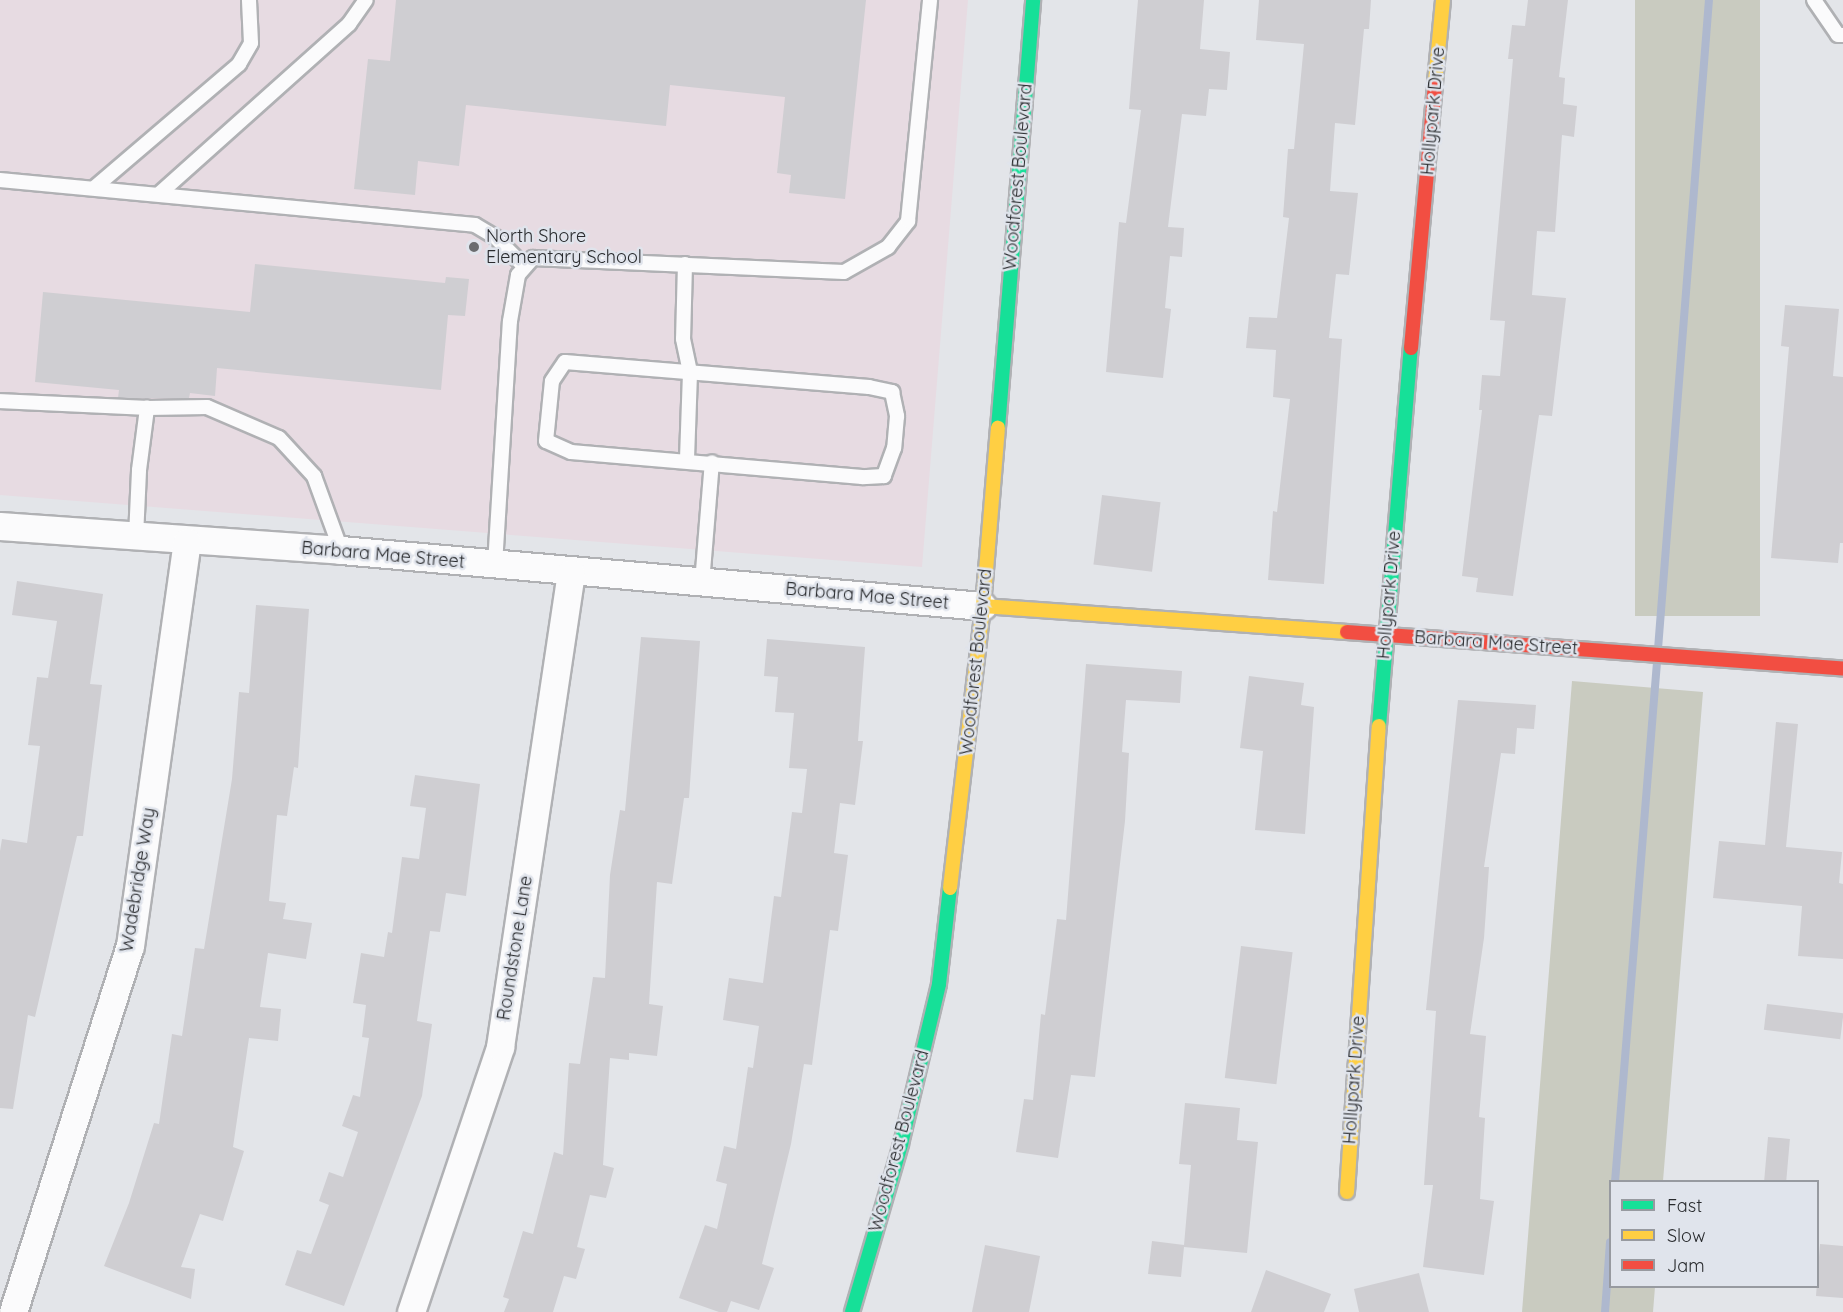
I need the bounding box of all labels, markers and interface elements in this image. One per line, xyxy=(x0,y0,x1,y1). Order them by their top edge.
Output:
street label: Hollypark Drive xyxy=(1417,46,1449,176)
street label: Woodforest Boulevard xyxy=(999,83,1037,271)
place label: North Shore Elementary School xyxy=(486,226,642,268)
marker: North Shore Elementary School xyxy=(467,240,481,254)
street label: Hollypark Drive xyxy=(1373,530,1405,660)
street label: Barbara Mae Street xyxy=(300,537,466,573)
street label: Woodforest Boulevard xyxy=(955,568,997,756)
street label: Barbara Mae Street xyxy=(784,578,950,614)
street label: Barbara Mae Street xyxy=(1413,627,1579,659)
street label: Wadebridge Way xyxy=(116,806,160,954)
street label: Roundstone Lane xyxy=(493,874,537,1022)
street label: Hollypark Drive xyxy=(1339,1015,1369,1145)
street label: Woodforest Boulevard xyxy=(864,1048,934,1234)
legend xyxy=(1609,1180,1819,1288)
text: Fast xyxy=(1667,1194,1702,1217)
text: Slow xyxy=(1667,1224,1705,1247)
text: Jam xyxy=(1667,1254,1705,1277)

